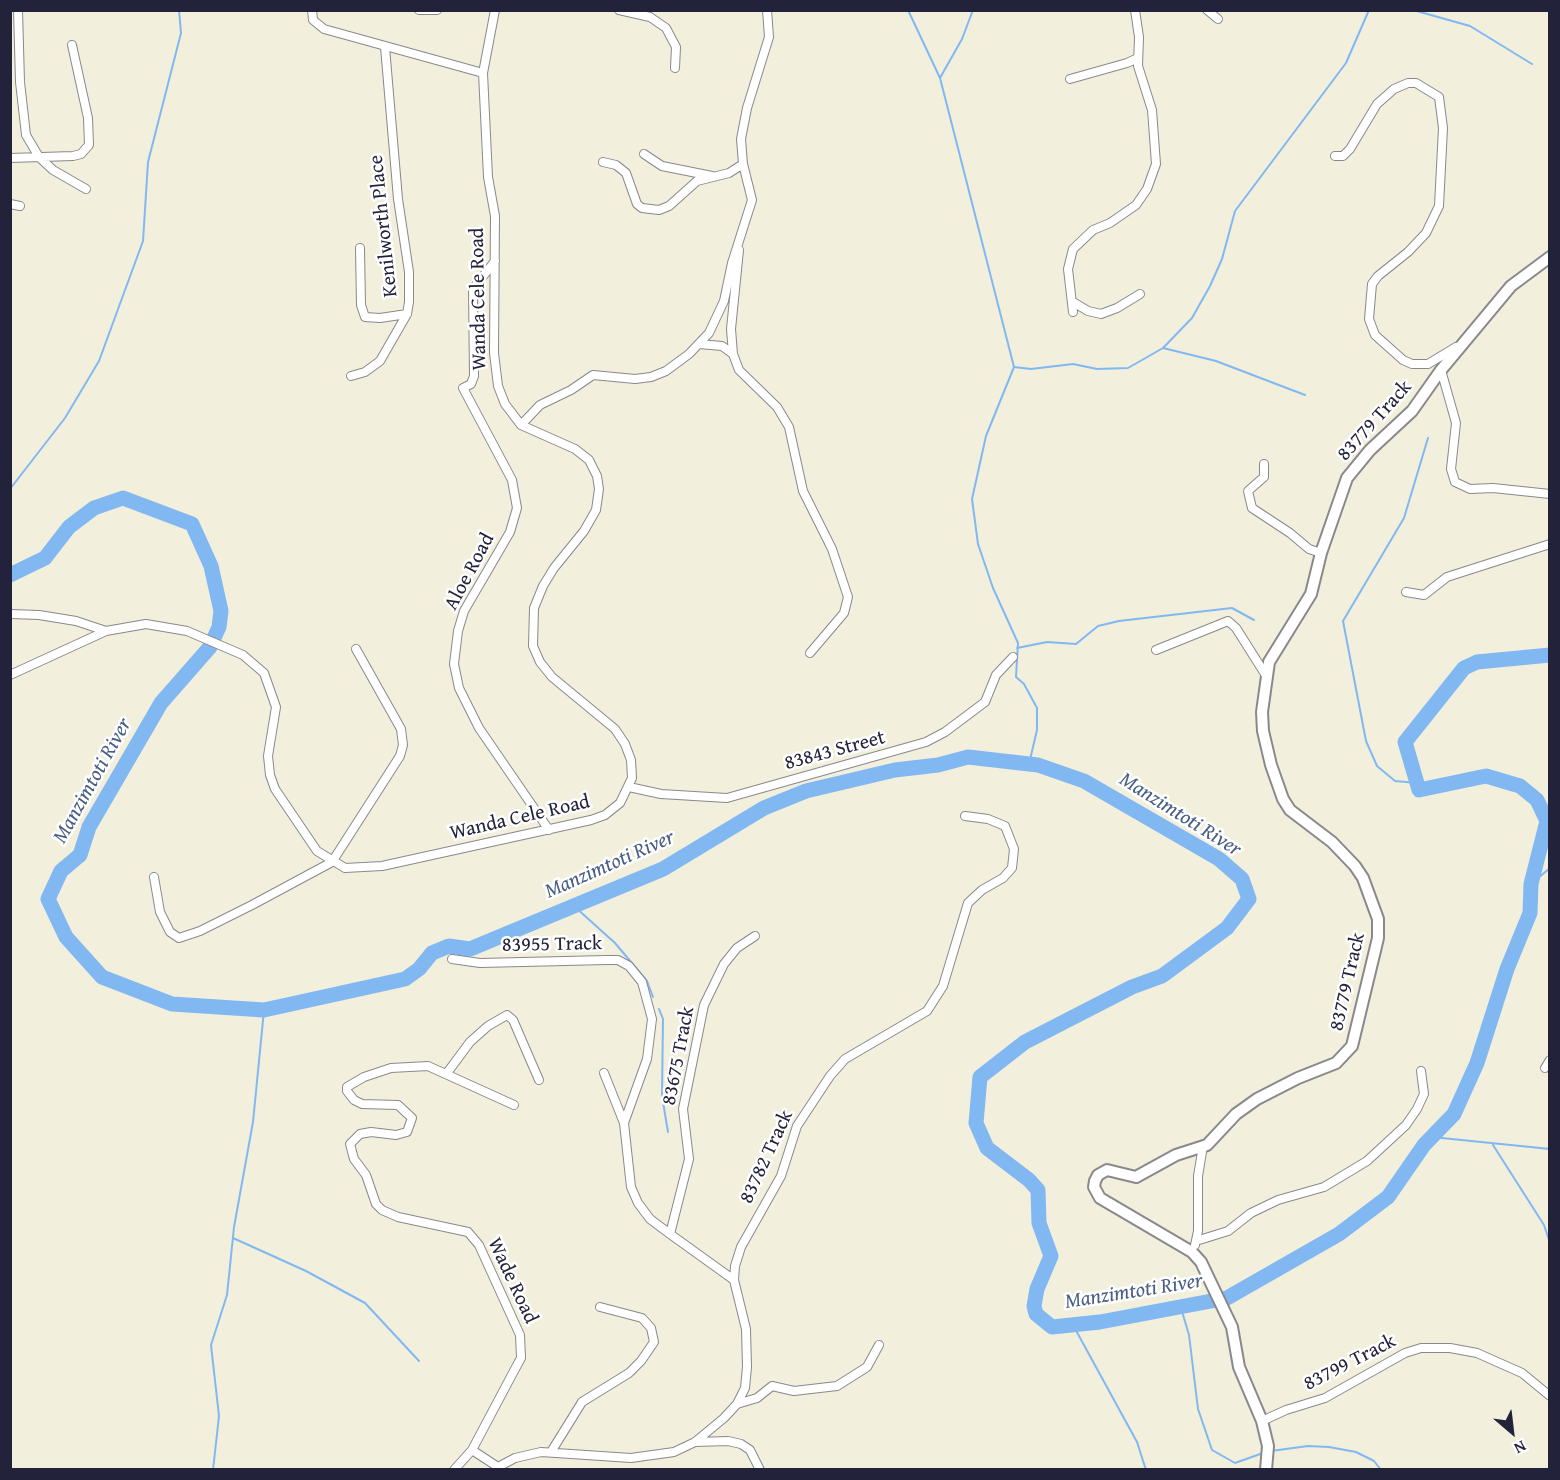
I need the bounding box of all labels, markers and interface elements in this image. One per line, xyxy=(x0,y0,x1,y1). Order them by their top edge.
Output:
street label: Kenilworth Place xyxy=(365,154,403,298)
street label: Wanda Cele Road xyxy=(466,227,492,371)
street label: 83779 Track xyxy=(1333,376,1417,466)
street label: Aloe Road xyxy=(440,529,500,615)
water label: Manzimtoti River xyxy=(48,714,138,848)
street label: 83843 Street xyxy=(782,726,888,776)
water label: Manzimtoti River xyxy=(1114,767,1246,863)
street label: Wanda Cele Road xyxy=(448,790,592,846)
water label: Manzimtoti River xyxy=(541,825,679,905)
street label: 83779 Track xyxy=(1325,931,1371,1033)
street label: 83955 Track xyxy=(502,932,602,958)
street label: 83675 Track xyxy=(658,1005,700,1107)
street label: 83782 Track xyxy=(735,1107,799,1207)
street label: Wade Road xyxy=(482,1234,542,1328)
water label: Manzimtoti River xyxy=(1063,1269,1205,1315)
street label: 83799 Track xyxy=(1300,1330,1400,1396)
north arrow xyxy=(1482,1402,1542,1462)
text: N xyxy=(1510,1435,1531,1461)

